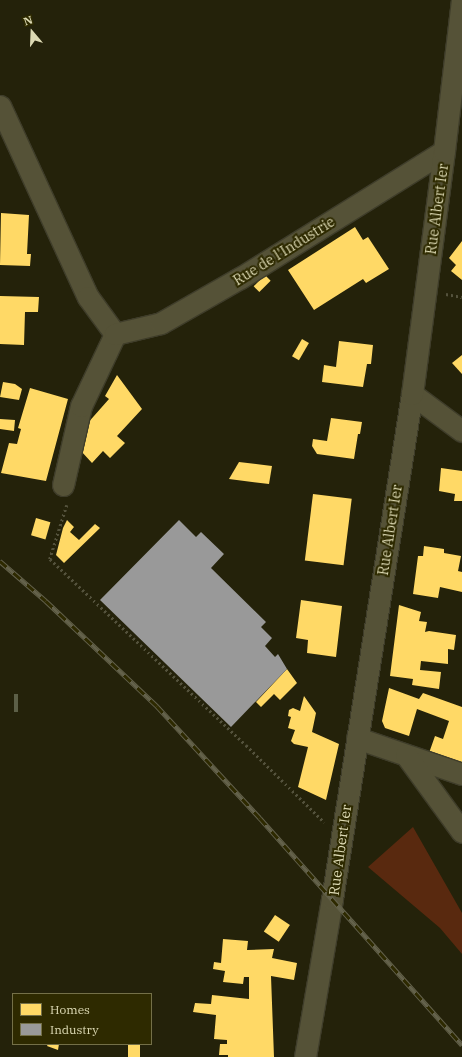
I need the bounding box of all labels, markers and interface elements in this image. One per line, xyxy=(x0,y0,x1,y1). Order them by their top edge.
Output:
north arrow xyxy=(12,12,52,52)
text: N xyxy=(22,13,34,29)
street label: Rue Albert Ier xyxy=(422,163,452,255)
street label: Rue de l'Industrie xyxy=(230,213,338,289)
street label: Rue Albert Ier xyxy=(375,483,405,577)
street label: Rue Albert Ier xyxy=(325,804,355,896)
legend xyxy=(12,993,152,1045)
text: Homes xyxy=(50,1002,90,1017)
text: Industry xyxy=(50,1022,99,1037)

